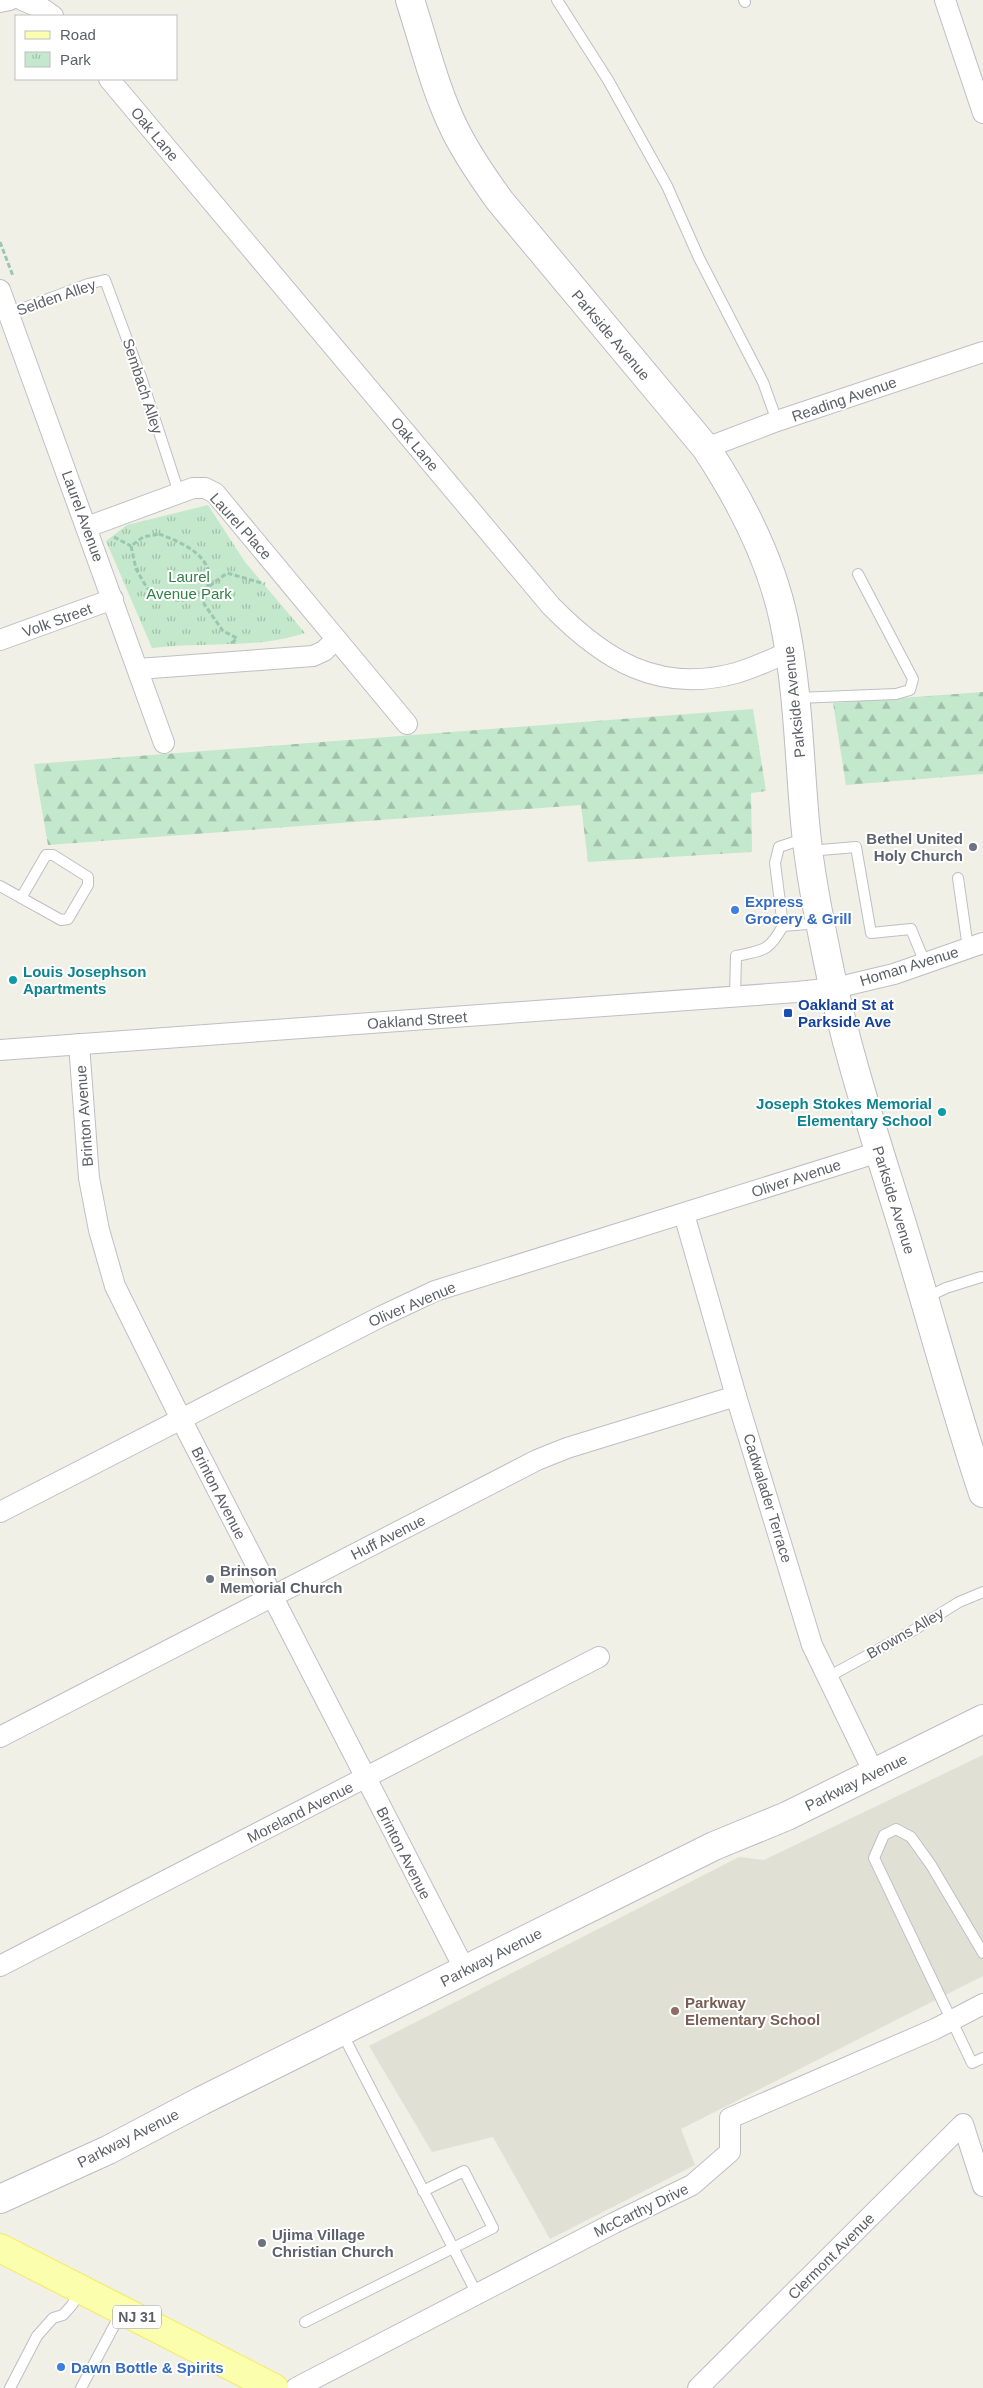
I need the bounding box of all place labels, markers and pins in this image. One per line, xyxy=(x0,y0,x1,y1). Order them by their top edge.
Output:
place label: Bethel United Holy Church xyxy=(866,830,963,864)
marker: Bethel United Holy Church xyxy=(967,841,979,853)
place label: Express Grocery & Grill xyxy=(745,893,852,927)
marker: Express Grocery & Grill xyxy=(729,904,741,916)
place label: Louis Josephson Apartments xyxy=(23,963,146,997)
marker: Louis Josephson Apartments xyxy=(7,974,19,986)
place label: Oakland St at Parkside Ave xyxy=(798,996,894,1030)
marker: Oakland St at Parkside Ave xyxy=(782,1007,794,1019)
place label: Joseph Stokes Memorial Elementary School xyxy=(756,1095,932,1129)
marker: Joseph Stokes Memorial Elementary School xyxy=(936,1106,948,1118)
place label: Brinson Memorial Church xyxy=(220,1562,343,1596)
marker: Brinson Memorial Church xyxy=(204,1573,216,1585)
place label: Parkway Elementary School xyxy=(685,1994,820,2028)
marker: Parkway Elementary School xyxy=(669,2005,681,2017)
place label: Ujima Village Christian Church xyxy=(272,2226,394,2260)
marker: Ujima Village Christian Church xyxy=(256,2237,268,2249)
place label: Dawn Bottle & Spirits xyxy=(71,2359,224,2376)
marker: Dawn Bottle & Spirits xyxy=(55,2361,67,2373)

